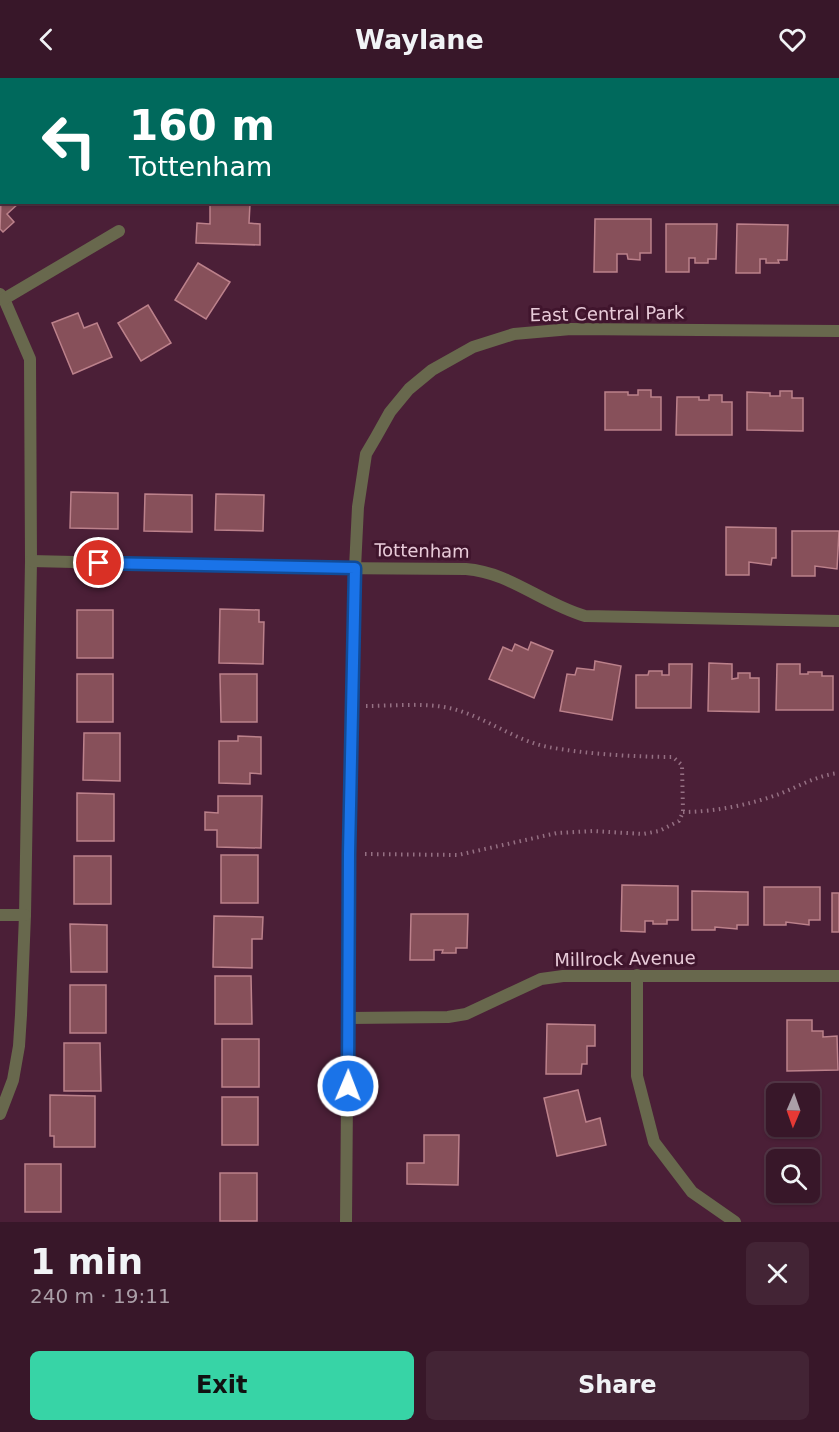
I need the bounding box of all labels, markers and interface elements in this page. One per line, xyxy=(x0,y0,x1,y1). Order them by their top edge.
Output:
icon: back xyxy=(30,23,63,56)
icon: heart xyxy=(776,23,809,56)
text: Waylane xyxy=(355,24,484,55)
text: 160 m xyxy=(129,101,275,150)
icon: left xyxy=(30,102,108,180)
text: Tottenham xyxy=(129,151,272,182)
street label: East Central Park xyxy=(529,302,685,325)
pin xyxy=(73,537,124,588)
street label: Tottenham xyxy=(373,539,470,562)
icon: arrive xyxy=(82,546,115,579)
street label: Millrock Avenue xyxy=(554,947,696,970)
position arrow xyxy=(316,1054,380,1118)
north arrow xyxy=(766,1083,820,1137)
map controls xyxy=(766,1083,820,1203)
button: search xyxy=(766,1149,820,1203)
text: 1 min xyxy=(30,1241,143,1282)
button: close xyxy=(746,1242,809,1305)
text: 240 m · 19:11 xyxy=(30,1284,171,1308)
button: Exit xyxy=(30,1351,414,1420)
button: Share xyxy=(426,1351,809,1420)

